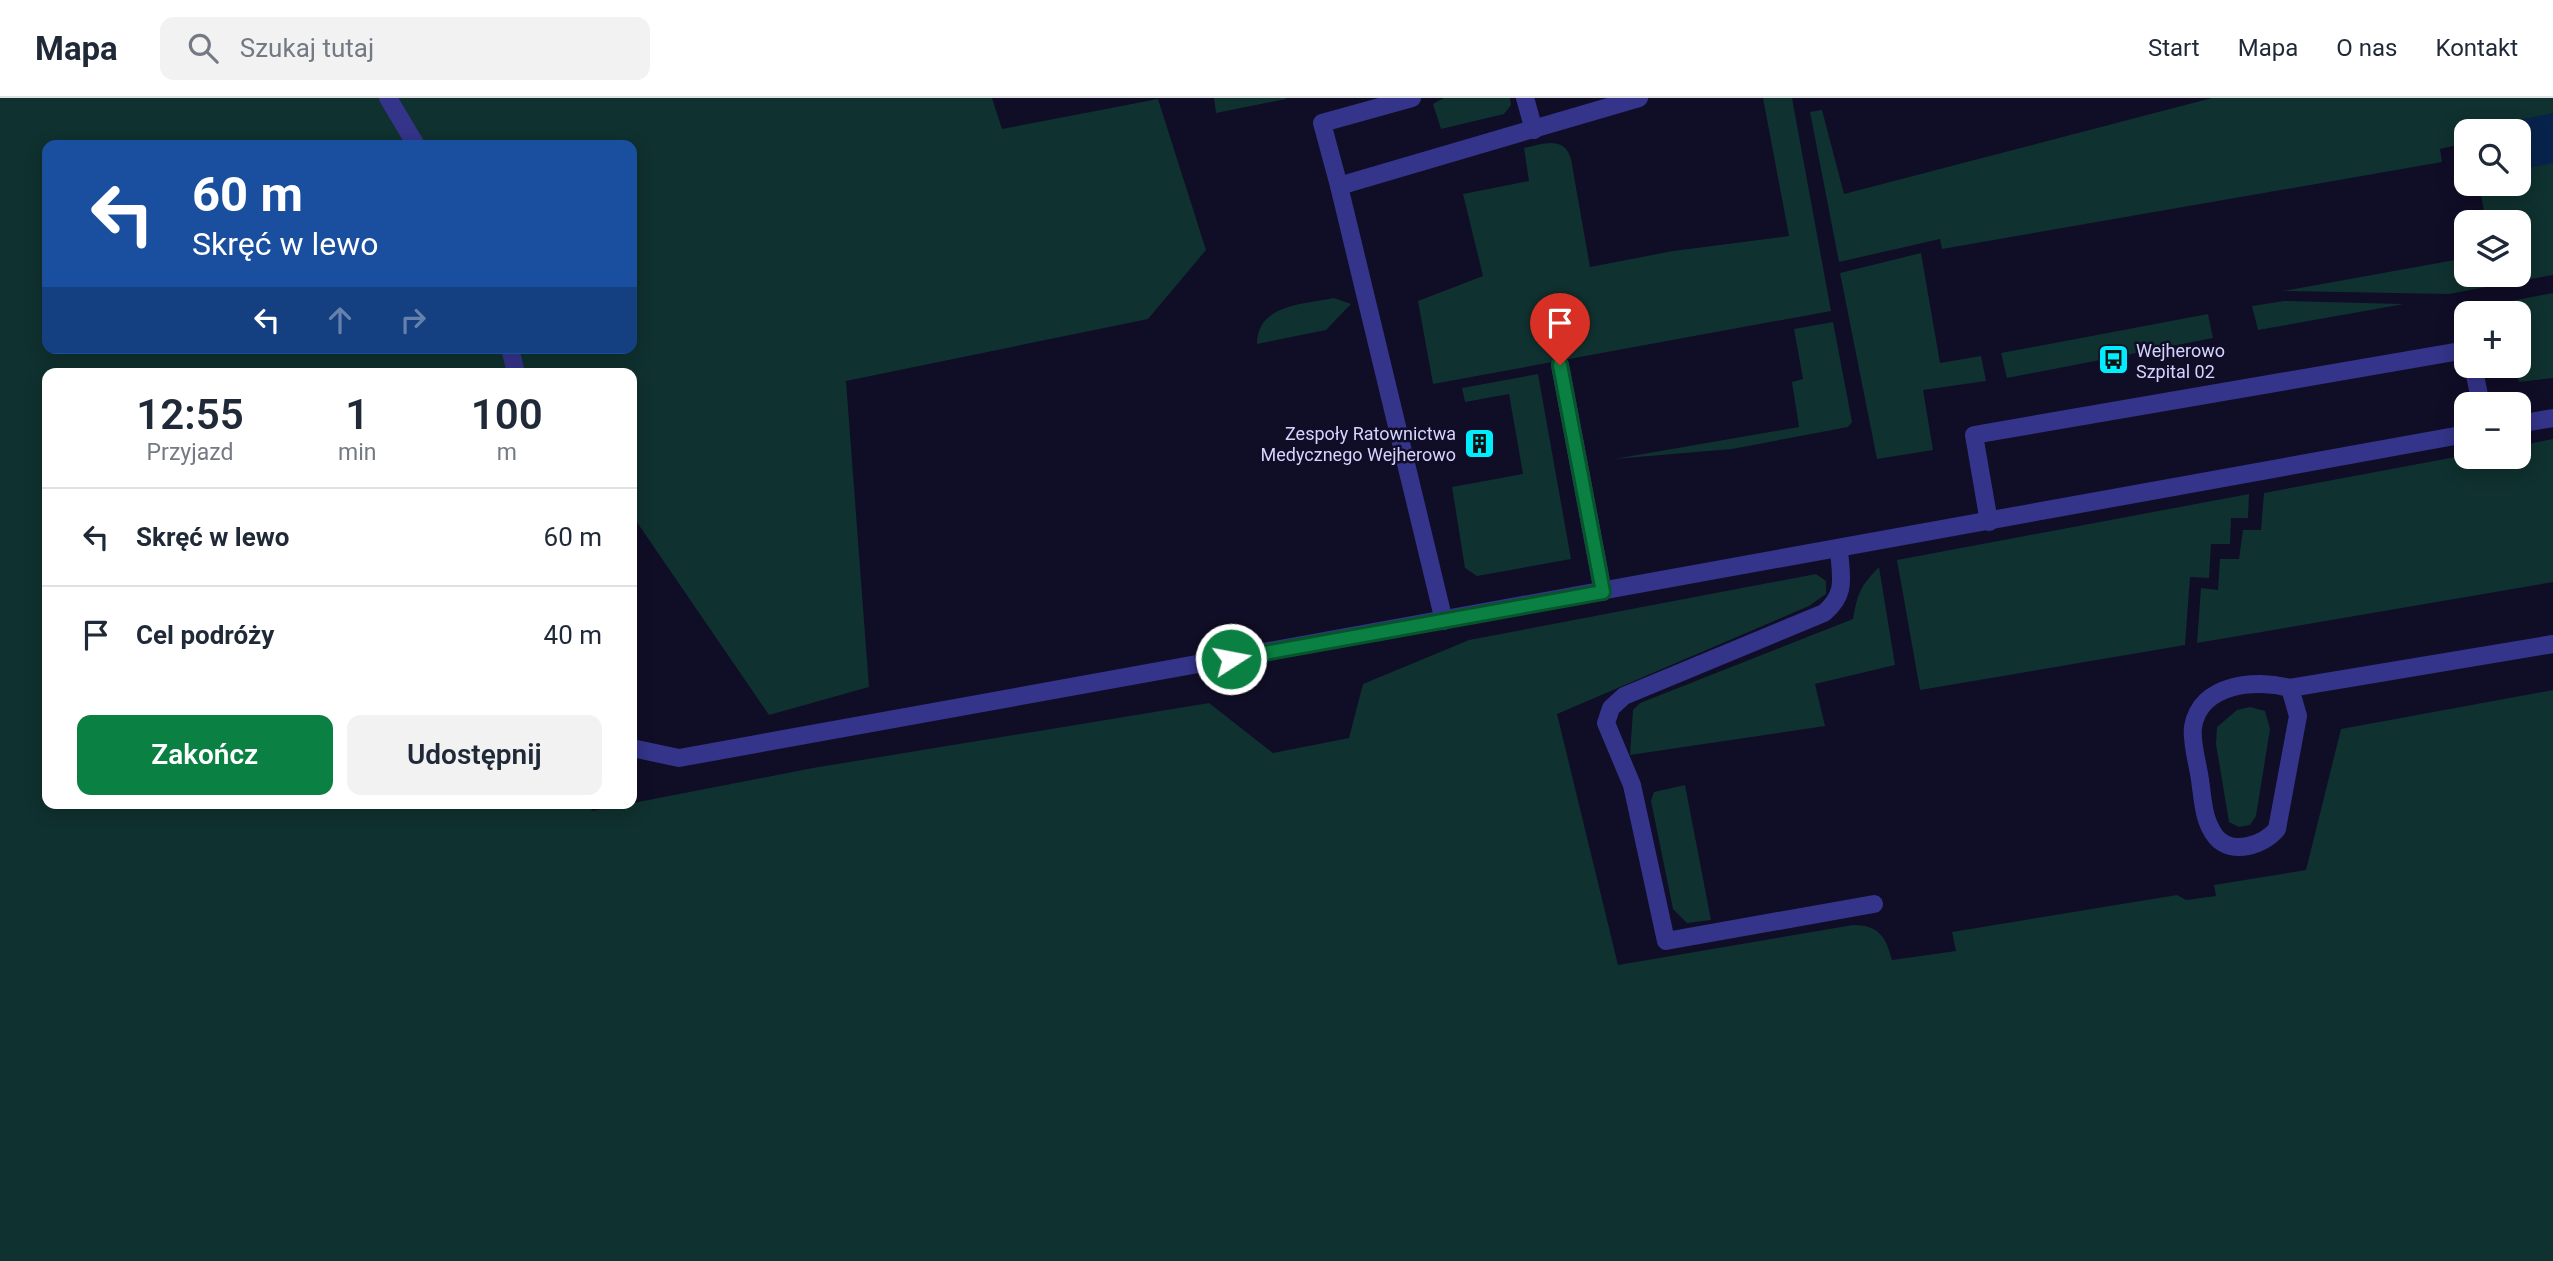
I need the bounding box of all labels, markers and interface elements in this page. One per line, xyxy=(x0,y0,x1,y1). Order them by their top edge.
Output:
search box xyxy=(160,17,650,80)
text: Mapa xyxy=(35,29,118,68)
icon: search xyxy=(184,29,222,67)
text: Szukaj tutaj xyxy=(240,33,374,63)
text: Start xyxy=(2148,34,2200,62)
text: Mapa xyxy=(2238,34,2298,62)
text: O nas xyxy=(2336,34,2397,62)
text: Kontakt xyxy=(2435,34,2518,62)
map controls xyxy=(2454,119,2531,469)
button: search xyxy=(2454,119,2531,196)
text: 60 m xyxy=(192,166,303,223)
icon: left xyxy=(77,168,168,259)
button: layers xyxy=(2454,210,2531,287)
text: Skręć w lewo xyxy=(192,225,378,263)
pin xyxy=(1530,293,1590,365)
icon: left xyxy=(248,301,286,339)
icon: ahead xyxy=(321,301,359,339)
icon: right xyxy=(394,301,432,339)
button: + xyxy=(2454,301,2531,378)
icon: arrive xyxy=(1541,304,1579,342)
place label: Wejherowo Szpital 02 xyxy=(2136,340,2225,382)
bus stop icon: Wejherowo Szpital 02 xyxy=(2096,343,2130,377)
text: 12:55 xyxy=(136,390,244,439)
text: 1 xyxy=(345,390,369,439)
text: 100 xyxy=(471,390,543,439)
button: − xyxy=(2454,392,2531,469)
place label: Zespoły Ratownictwa Medycznego Wejherowo xyxy=(1261,423,1456,465)
building icon: Zespoły Ratownictwa Medycznego Wejherowo xyxy=(1462,426,1496,460)
text: Przyjazd xyxy=(147,439,233,466)
text: min xyxy=(338,439,376,466)
text: m xyxy=(497,439,517,466)
icon: left xyxy=(77,518,115,556)
text: Skręć w lewo xyxy=(136,522,289,552)
text: 60 m xyxy=(544,522,602,552)
icon: arrive xyxy=(77,616,115,654)
text: Cel podróży xyxy=(136,620,274,650)
text: 40 m xyxy=(544,620,602,650)
position arrow xyxy=(1194,622,1268,696)
button: Zakończ xyxy=(77,715,333,795)
button: Udostępnij xyxy=(347,715,602,795)

